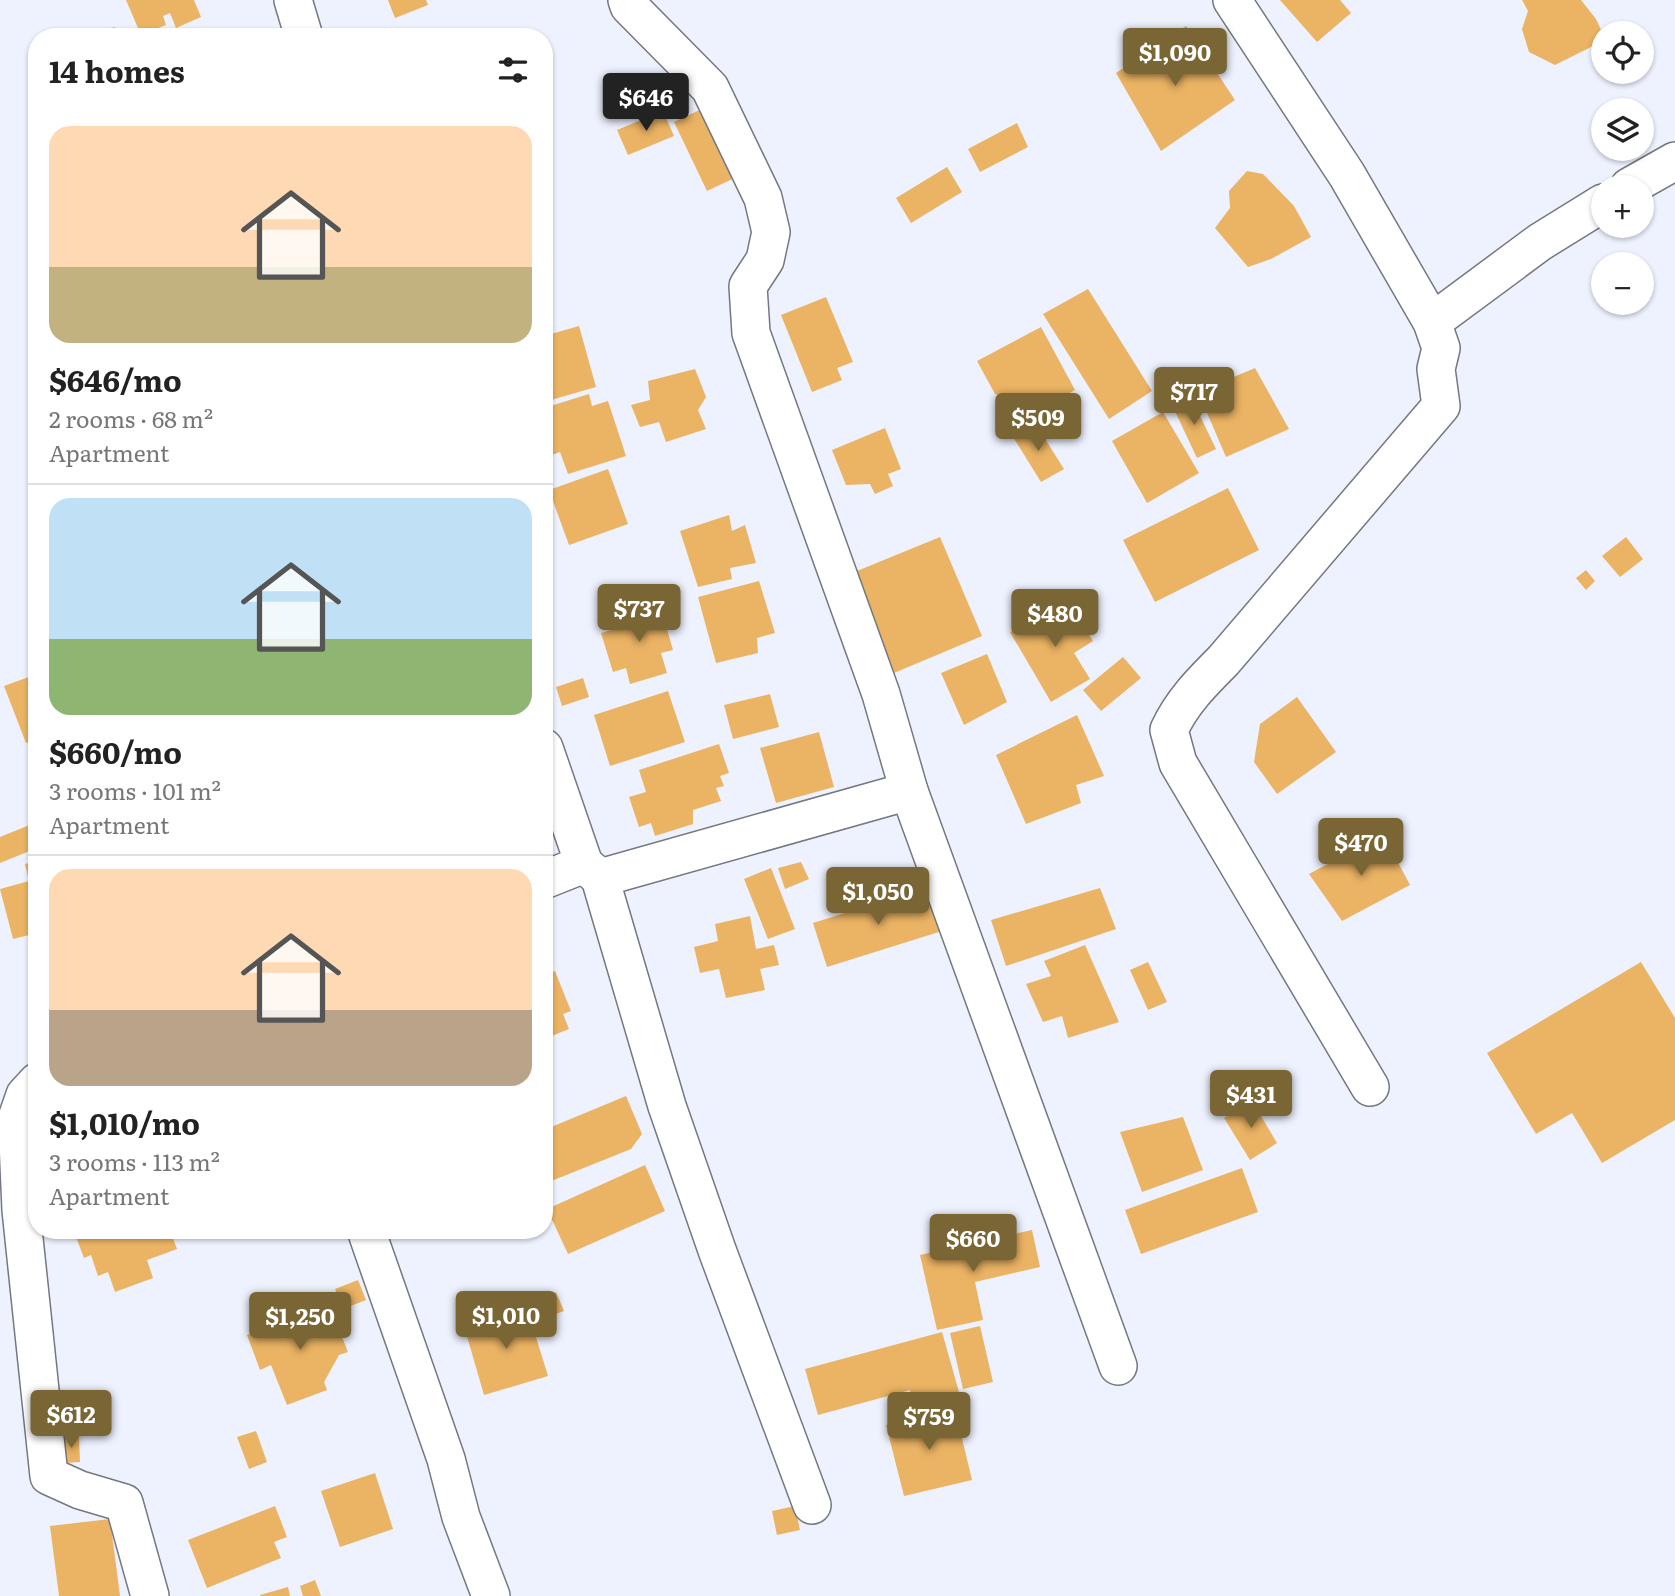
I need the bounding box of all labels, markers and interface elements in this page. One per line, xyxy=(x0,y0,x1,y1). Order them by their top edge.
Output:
map controls xyxy=(1591,21,1654,315)
button: locate xyxy=(1591,21,1654,84)
pin: $1,090 xyxy=(1118,28,1232,88)
text: $1,090 xyxy=(1139,34,1211,68)
text: 14 homes xyxy=(49,48,185,92)
icon: filters xyxy=(494,51,532,89)
pin: $646 xyxy=(605,74,687,133)
text: $646 xyxy=(619,79,673,113)
button: layers xyxy=(1591,98,1654,161)
icon: home xyxy=(228,172,354,298)
button: + xyxy=(1591,175,1654,238)
button: − xyxy=(1591,252,1654,315)
text: $646/mo xyxy=(49,357,182,401)
pin: $717 xyxy=(1153,368,1235,427)
text: $717 xyxy=(1170,373,1218,407)
pin: $509 xyxy=(997,393,1079,453)
text: $509 xyxy=(1011,399,1065,433)
text: 2 rooms · 68 m² xyxy=(49,401,213,435)
text: Apartment xyxy=(49,435,169,469)
icon: home xyxy=(228,544,354,670)
pin: $737 xyxy=(598,584,680,644)
text: $737 xyxy=(614,590,664,624)
pin: $480 xyxy=(1014,590,1096,649)
text: $480 xyxy=(1027,595,1083,629)
text: $660/mo xyxy=(49,729,182,773)
text: 3 rooms · 101 m² xyxy=(49,773,221,807)
text: Apartment xyxy=(49,807,169,841)
pin: $470 xyxy=(1320,818,1402,878)
text: $470 xyxy=(1334,824,1388,858)
pin: $1,050 xyxy=(821,867,935,927)
text: $1,050 xyxy=(842,873,914,907)
icon: home xyxy=(228,915,354,1041)
pin: $431 xyxy=(1210,1070,1292,1130)
text: $431 xyxy=(1226,1076,1276,1110)
text: $1,010/mo xyxy=(49,1100,200,1144)
text: 3 rooms · 113 m² xyxy=(49,1144,220,1178)
text: Apartment xyxy=(49,1178,169,1212)
pin: $660 xyxy=(932,1214,1014,1274)
text: $660 xyxy=(946,1220,1000,1254)
pin: $1,250 xyxy=(243,1292,357,1352)
pin: $1,010 xyxy=(449,1292,563,1351)
text: $1,010 xyxy=(472,1297,540,1331)
text: $1,250 xyxy=(265,1298,335,1332)
pin: $612 xyxy=(30,1390,112,1450)
pin: $759 xyxy=(888,1392,970,1452)
text: $612 xyxy=(47,1396,96,1430)
text: $759 xyxy=(903,1398,955,1432)

